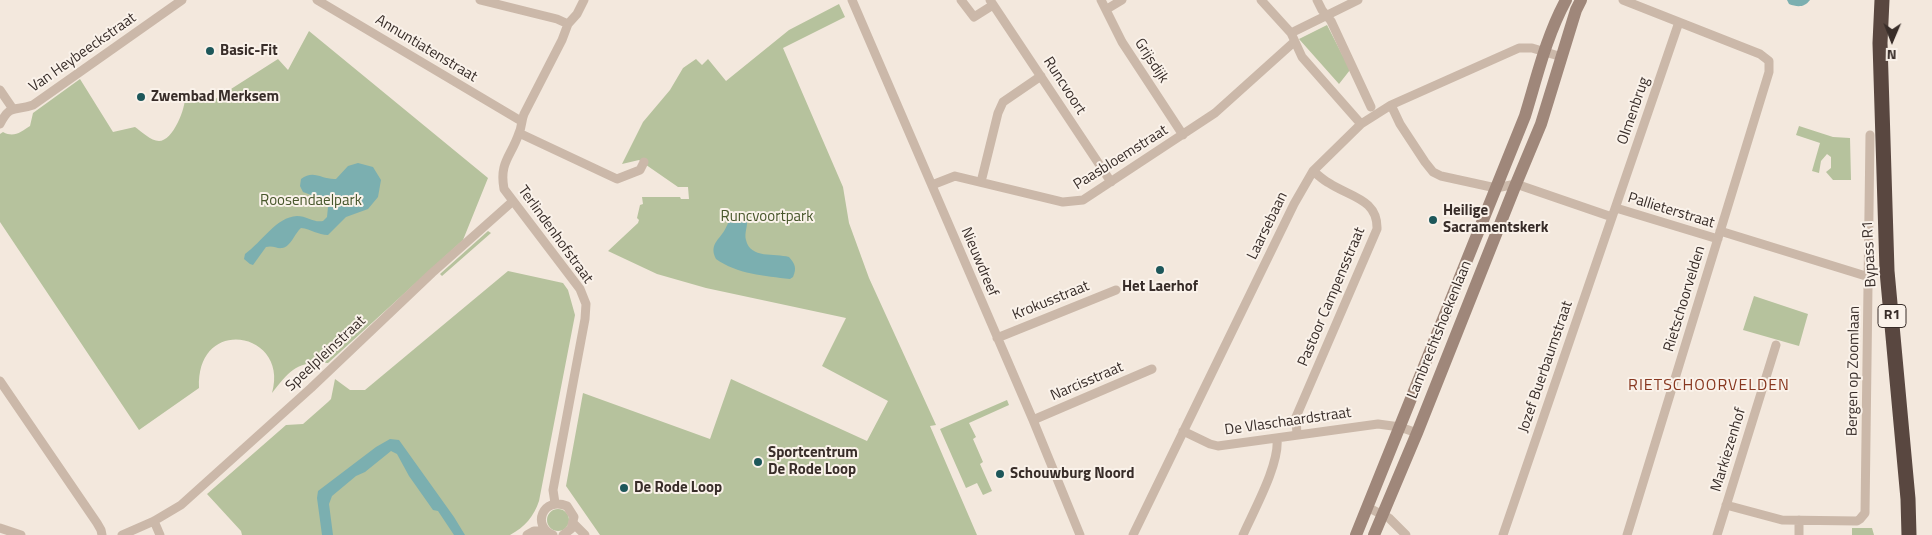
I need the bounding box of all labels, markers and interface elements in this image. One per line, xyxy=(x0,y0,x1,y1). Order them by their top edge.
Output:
street label: Van Heybeeckstraat xyxy=(26,9,140,97)
street label: Annuntiatenstraat xyxy=(372,11,480,87)
north arrow xyxy=(1867,15,1917,65)
street label: Grijsdijk xyxy=(1130,35,1172,87)
place label: Basic-Fit xyxy=(220,42,278,60)
marker: Basic-Fit xyxy=(204,45,216,57)
text: N xyxy=(1887,45,1897,66)
street label: Runcvoort xyxy=(1039,54,1089,118)
street label: Olmenbrug xyxy=(1614,75,1654,147)
place label: Zwembad Merksem xyxy=(151,88,279,106)
marker: Zwembad Merksem xyxy=(135,91,147,103)
street label: Paasbloemstraat xyxy=(1070,122,1172,194)
street label: Terlindenhofstraat xyxy=(514,183,596,287)
street label: Laarsebaan xyxy=(1244,189,1292,263)
street label: Pallieterstraat xyxy=(1625,189,1717,233)
park label: Roosendaelpark xyxy=(260,192,362,210)
place label: Heilige Sacramentskerk xyxy=(1443,202,1548,237)
park label: Runcvoortpark xyxy=(721,208,813,226)
marker: Heilige Sacramentskerk xyxy=(1427,214,1439,226)
street label: Bypass R1 xyxy=(1859,220,1881,288)
street label: Nieuwdreef xyxy=(956,225,1002,299)
street label: Pastoor Campensstraat xyxy=(1295,225,1369,369)
street label: Rietschoorvelden xyxy=(1660,244,1710,354)
street label: Lambrechtshoekenlaan xyxy=(1404,258,1476,402)
marker: Het Laerhof xyxy=(1154,264,1166,276)
street label: Krokusstraat xyxy=(1010,277,1092,325)
place label: Het Laerhof xyxy=(1122,278,1198,296)
street label: Jozef Buerbaumstraat xyxy=(1515,299,1577,435)
road number: R1 xyxy=(1878,304,1906,328)
street label: Bergen op Zoomlaan xyxy=(1844,306,1864,436)
street label: Speelpleinstraat xyxy=(282,312,370,396)
street label: Narcisstraat xyxy=(1048,359,1126,405)
district label: RIETSCHOORVELDEN xyxy=(1626,376,1792,396)
street label: De Vlaschaardstraat xyxy=(1224,404,1352,440)
street label: Markiezenhof xyxy=(1708,406,1750,494)
place label: Sportcentrum De Rode Loop xyxy=(768,444,858,479)
marker: Sportcentrum De Rode Loop xyxy=(752,456,764,468)
place label: Schouwburg Noord xyxy=(1010,465,1134,483)
marker: Schouwburg Noord xyxy=(994,468,1006,480)
place label: De Rode Loop xyxy=(634,479,722,497)
marker: De Rode Loop xyxy=(618,482,630,494)

